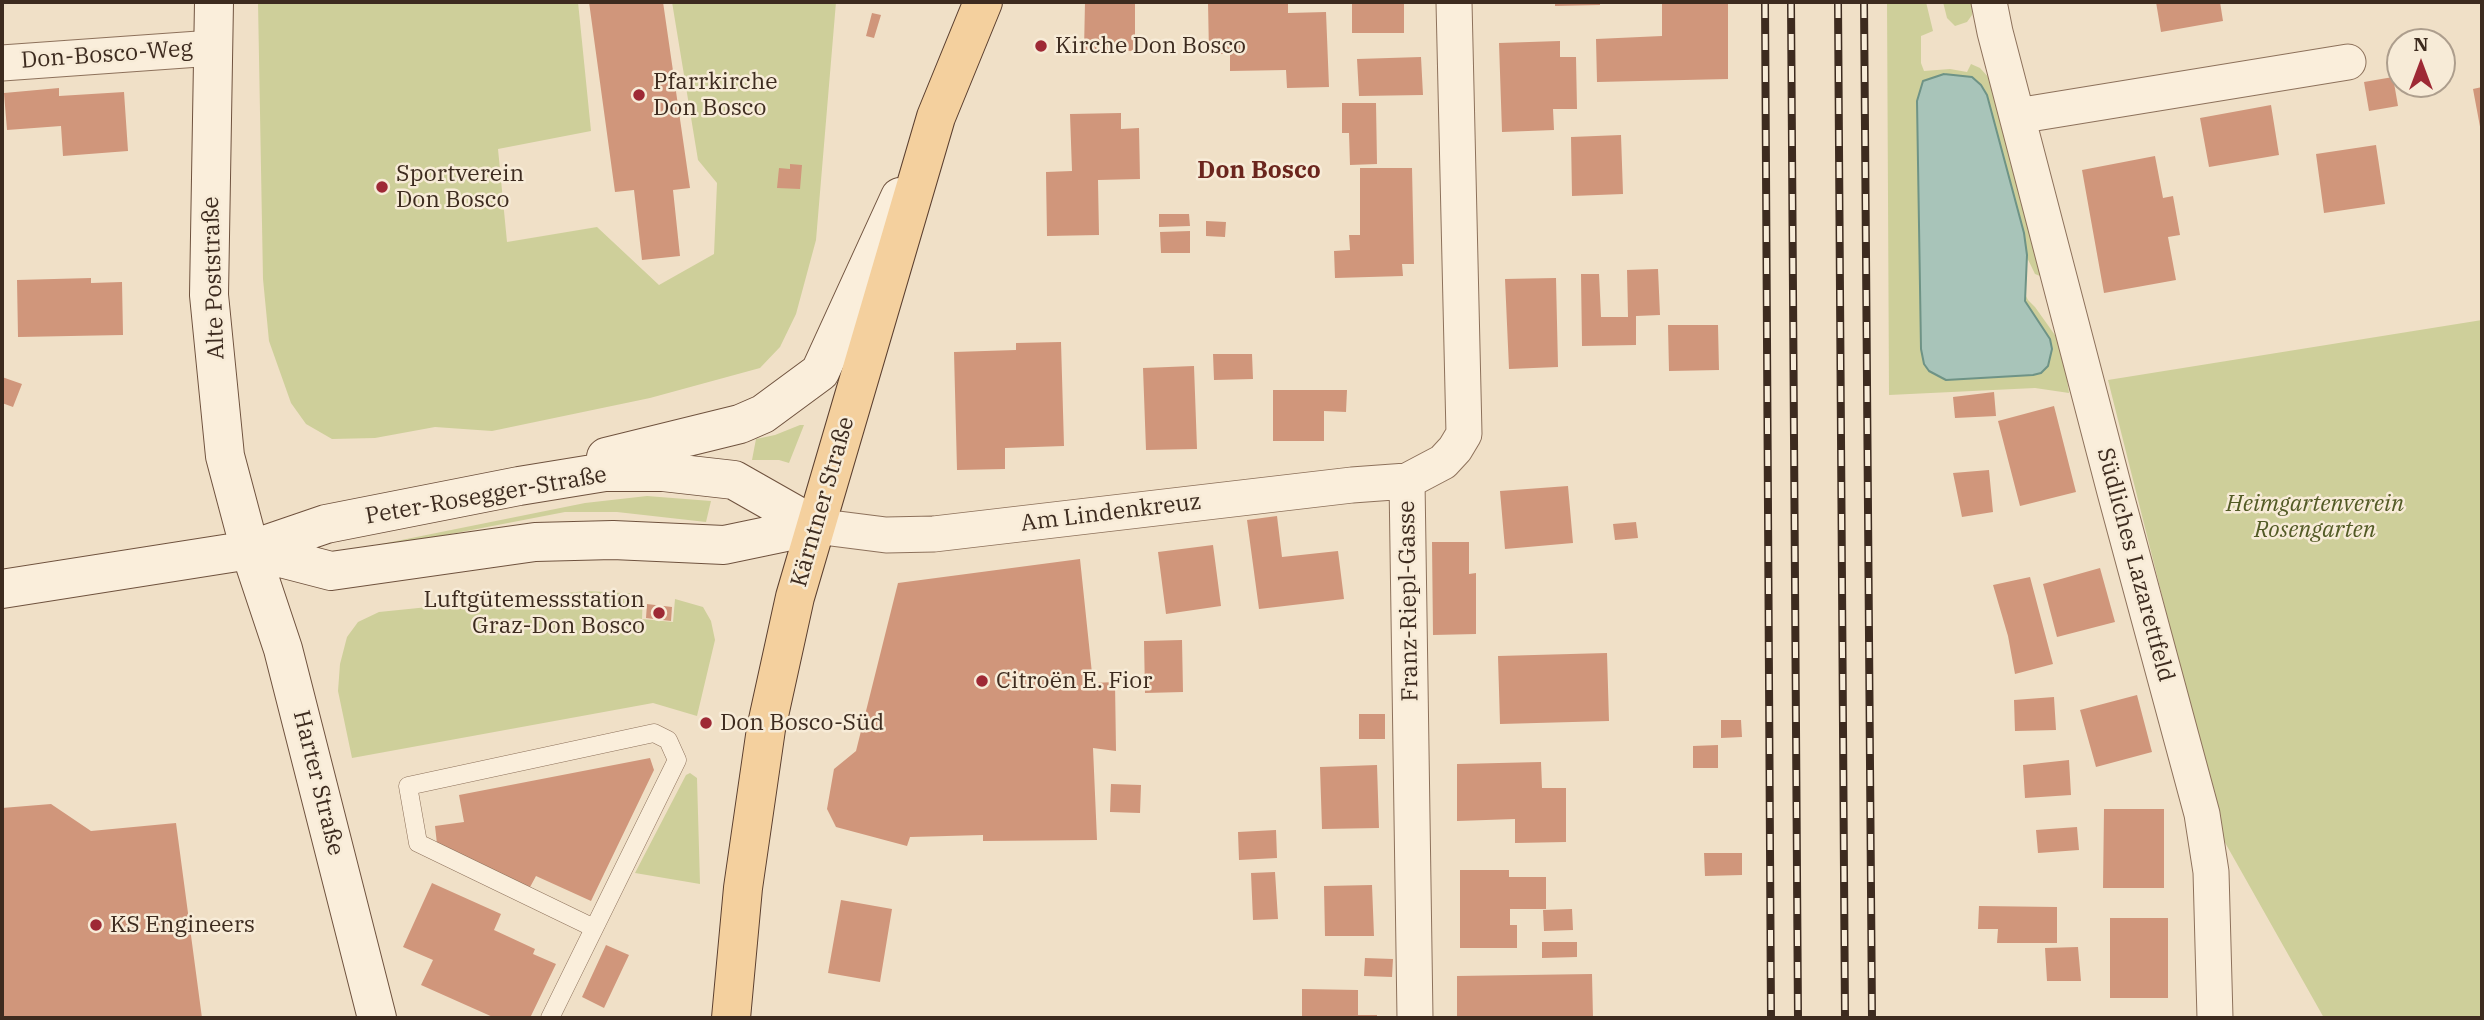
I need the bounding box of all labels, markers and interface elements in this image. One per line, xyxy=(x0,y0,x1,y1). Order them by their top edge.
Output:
north arrow xyxy=(2386,28,2456,98)
place label: Kirche Don Bosco xyxy=(1055,32,1246,60)
text: N xyxy=(2413,32,2429,56)
street label: Don-Bosco-Weg xyxy=(20,35,194,75)
marker: Kirche Don Bosco xyxy=(1033,38,1049,54)
place label: Pfarrkirche Don Bosco xyxy=(653,68,778,122)
marker: Pfarrkirche Don Bosco xyxy=(631,87,647,103)
district label: Don Bosco xyxy=(1197,157,1321,185)
place label: Sportverein Don Bosco xyxy=(396,160,524,214)
marker: Sportverein Don Bosco xyxy=(374,179,390,195)
street label: Alte Poststraße xyxy=(197,196,231,360)
street label: Kärntner Straße xyxy=(786,414,860,590)
street label: Südliches Lazarettfeld xyxy=(2090,445,2180,685)
street label: Peter-Rosegger-Straße xyxy=(363,461,609,531)
street label: Am Lindenkreuz xyxy=(1019,488,1203,538)
park label: Heimgartenverein Rosengarten xyxy=(2226,490,2404,544)
street label: Franz-Riepl-Gasse xyxy=(1393,500,1425,702)
place label: Luftgütemessstation Graz-Don Bosco xyxy=(423,586,645,640)
marker: Luftgütemessstation Graz-Don Bosco xyxy=(651,605,667,621)
place label: Citroën E. Fior xyxy=(996,667,1153,695)
marker: Citroën E. Fior xyxy=(974,673,990,689)
street label: Harter Straße xyxy=(287,708,349,858)
place label: Don Bosco-Süd xyxy=(720,709,884,737)
marker: Don Bosco-Süd xyxy=(698,715,714,731)
place label: KS Engineers xyxy=(110,911,255,939)
marker: KS Engineers xyxy=(88,917,104,933)

